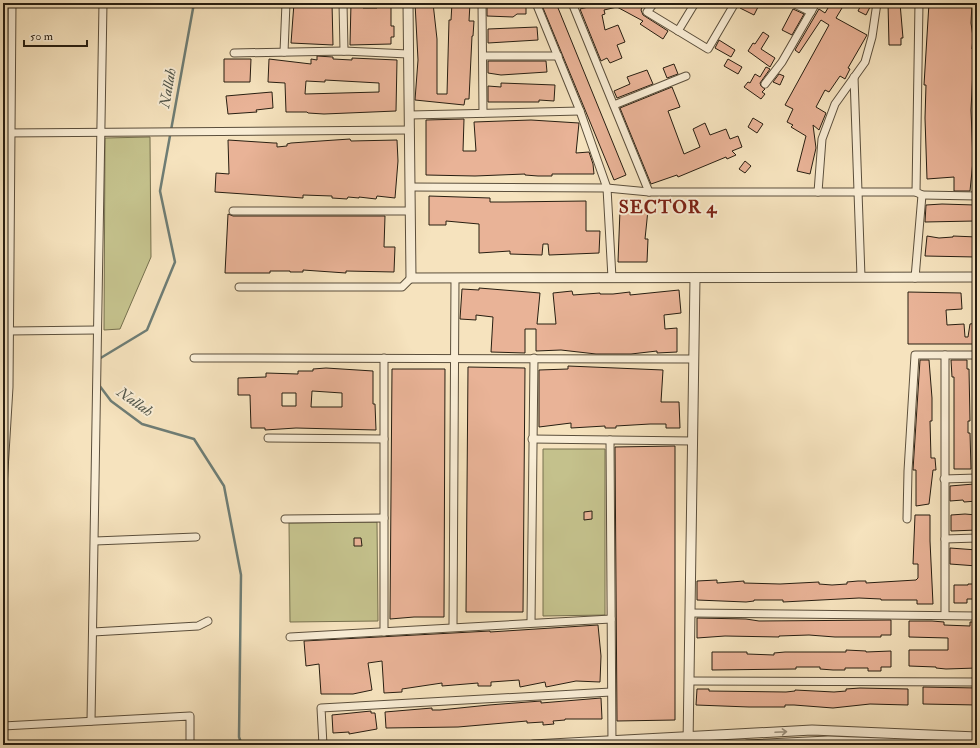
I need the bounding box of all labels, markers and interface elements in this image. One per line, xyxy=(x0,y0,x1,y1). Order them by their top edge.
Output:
scale bar xyxy=(24,22,87,48)
text: 50 m xyxy=(30,29,54,44)
water label: Nallah xyxy=(155,66,181,110)
district label: SECTOR 4 xyxy=(619,196,717,219)
water label: Nallah xyxy=(112,382,157,421)
one-way arrow xyxy=(774,728,787,736)

